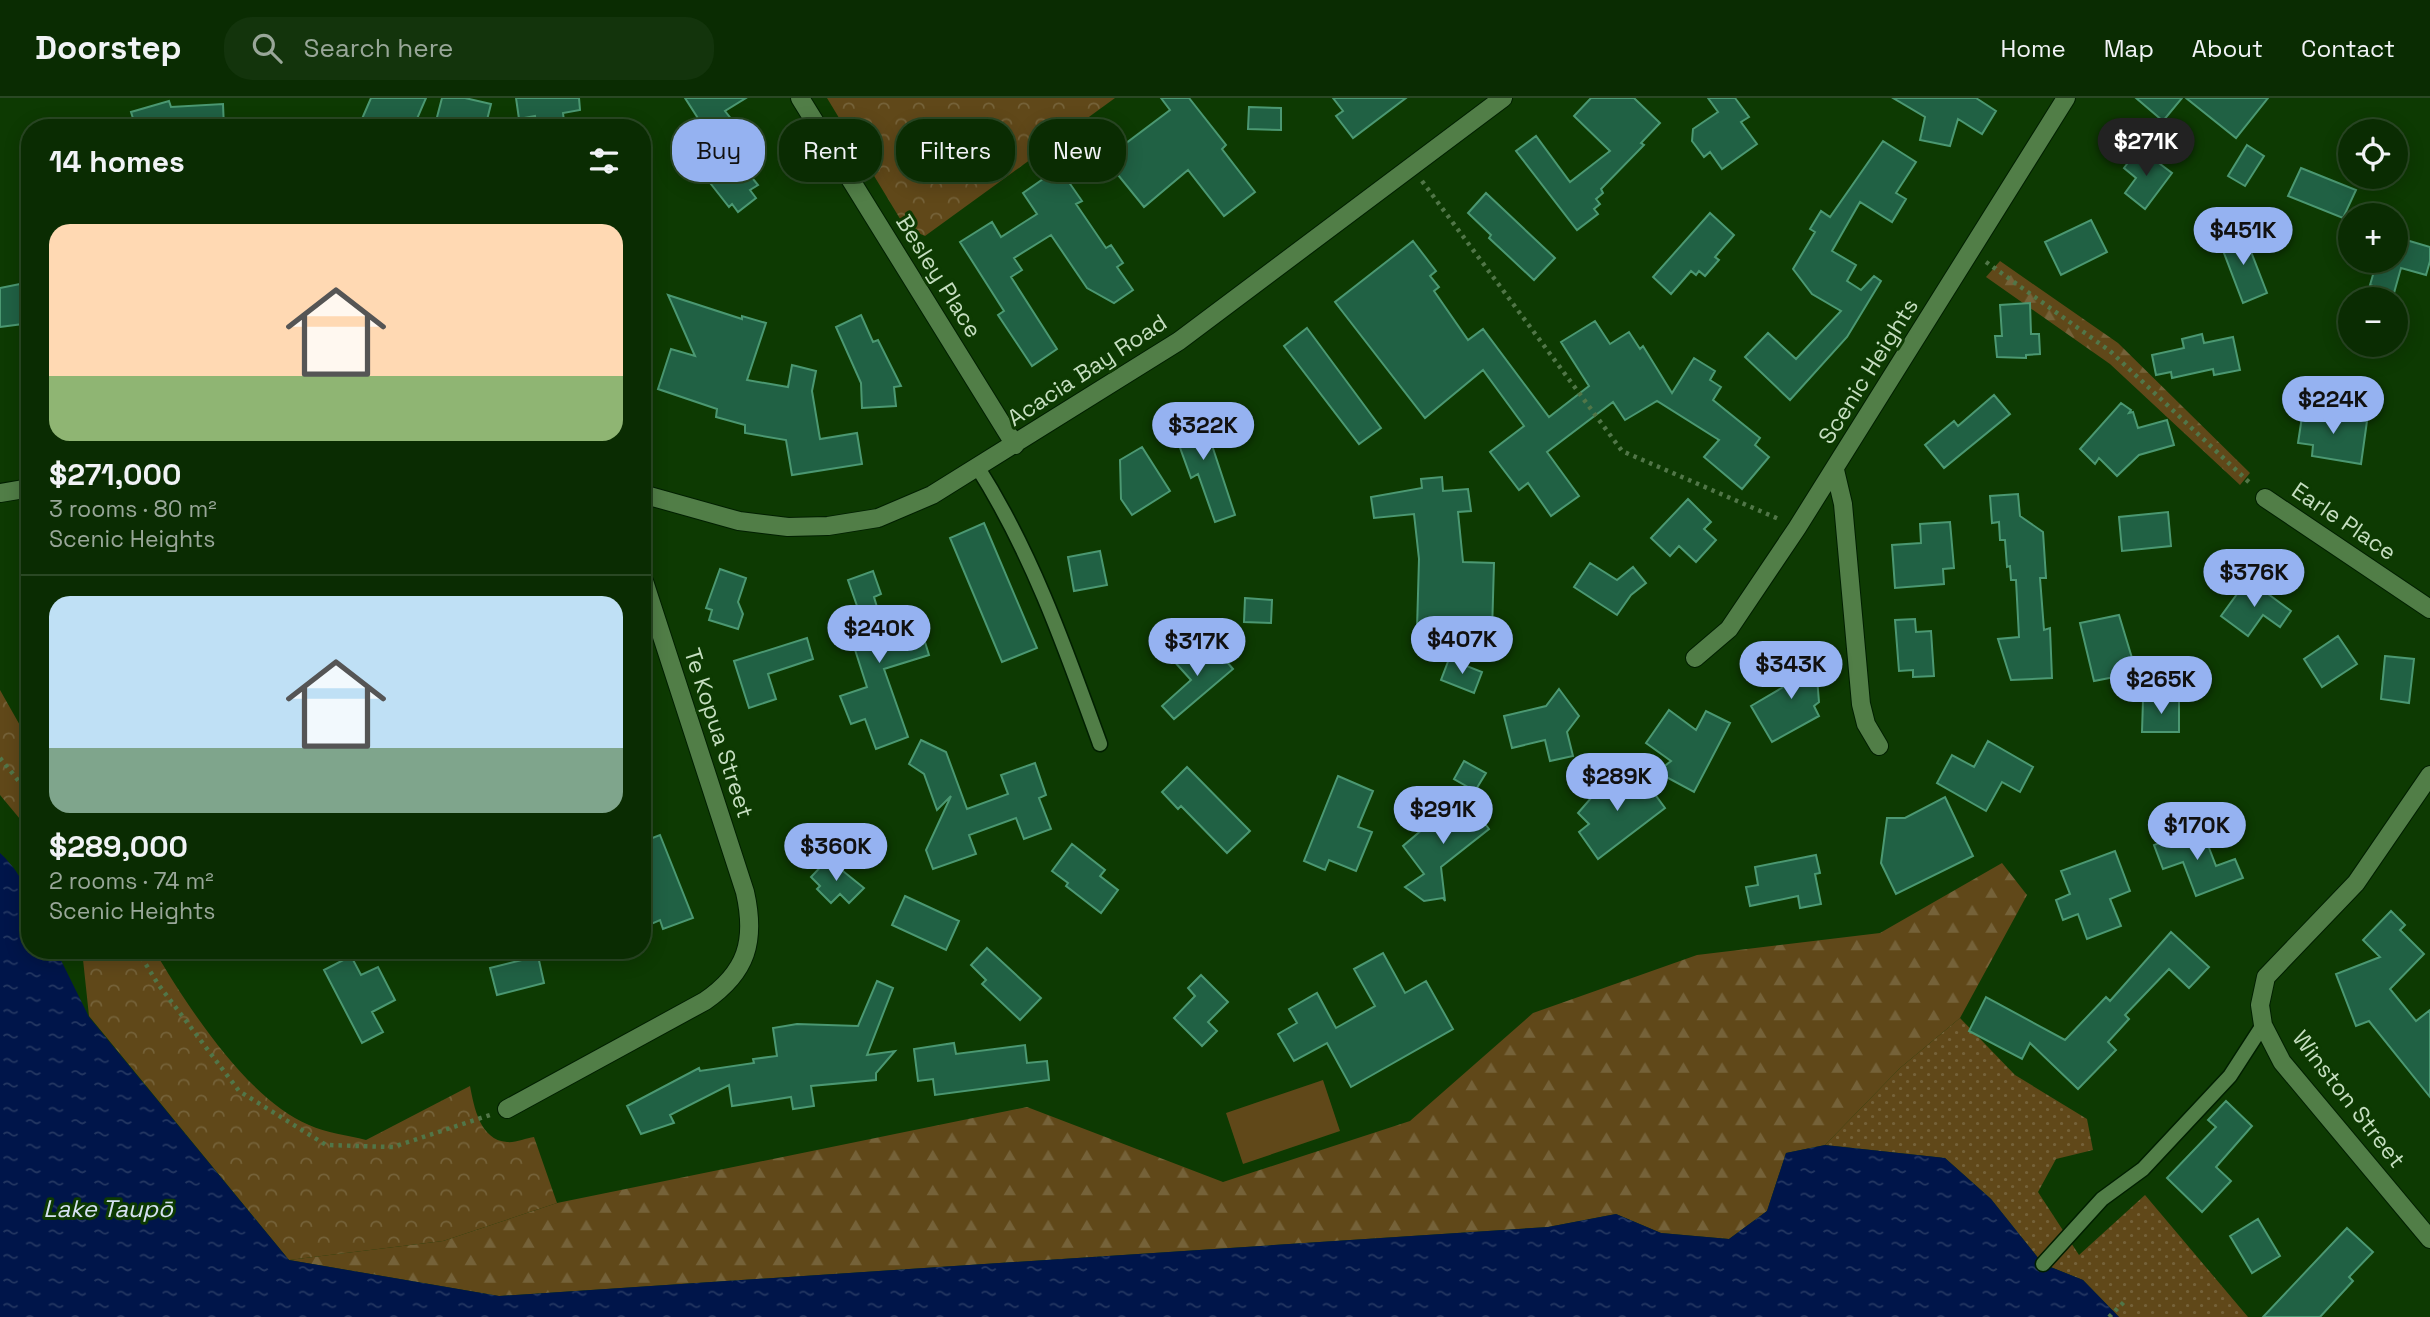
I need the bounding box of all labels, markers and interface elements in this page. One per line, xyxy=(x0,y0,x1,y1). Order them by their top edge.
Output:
search box xyxy=(224,17,714,80)
text: Doorstep xyxy=(35,27,182,69)
icon: search xyxy=(248,29,286,67)
text: Search here xyxy=(304,31,453,65)
text: Home xyxy=(2000,33,2066,64)
text: Map xyxy=(2104,33,2154,64)
text: About xyxy=(2192,33,2263,64)
text: Contact xyxy=(2301,33,2395,64)
pin: $271K xyxy=(2097,118,2195,178)
chip: Buy xyxy=(672,119,765,182)
chip: Rent xyxy=(779,119,882,182)
chip: Filters xyxy=(896,119,1015,182)
chip: New xyxy=(1029,119,1126,182)
map controls xyxy=(2338,119,2408,357)
button: locate xyxy=(2338,119,2408,189)
text: $271K xyxy=(2114,126,2178,156)
text: 14 homes xyxy=(49,142,185,181)
icon: filters xyxy=(585,142,623,180)
button: + xyxy=(2338,203,2408,273)
pin: $451K xyxy=(2194,208,2292,267)
street label: Besley Place xyxy=(889,209,989,343)
text: $451K xyxy=(2210,215,2276,245)
icon: home xyxy=(273,269,399,395)
button: − xyxy=(2338,287,2408,357)
street label: Scenic Heights xyxy=(1811,292,1925,450)
street label: Acacia Bay Road xyxy=(1002,307,1172,433)
pin: $224K xyxy=(2284,376,2382,436)
text: $224K xyxy=(2298,384,2368,414)
pin: $322K xyxy=(1154,402,1252,462)
text: $322K xyxy=(1168,410,1238,440)
text: $271,000 xyxy=(49,455,181,494)
street label: Earle Place xyxy=(2286,475,2402,567)
text: 3 rooms · 80 m² xyxy=(49,494,217,524)
text: Scenic Heights xyxy=(49,524,215,554)
pin: $376K xyxy=(2205,550,2303,609)
text: $376K xyxy=(2219,557,2289,587)
pin: $240K xyxy=(830,606,928,665)
text: $240K xyxy=(843,613,915,643)
pin: $407K xyxy=(1413,616,1511,676)
pin: $317K xyxy=(1148,618,1246,678)
text: $407K xyxy=(1427,624,1497,654)
text: $317K xyxy=(1164,626,1230,656)
icon: home xyxy=(273,641,399,767)
pin: $343K xyxy=(1742,642,1840,701)
street label: Te Kopua Street xyxy=(677,644,761,822)
text: $343K xyxy=(1756,649,1826,679)
pin: $265K xyxy=(2112,656,2210,716)
text: $265K xyxy=(2126,664,2196,694)
pin: $289K xyxy=(1568,754,1666,813)
text: $289K xyxy=(1582,761,1652,791)
pin: $291K xyxy=(1394,786,1492,846)
text: $291K xyxy=(1410,794,1476,824)
pin: $170K xyxy=(2148,802,2246,862)
text: $170K xyxy=(2164,810,2230,840)
pin: $360K xyxy=(787,824,885,883)
text: $289,000 xyxy=(49,827,188,866)
text: $360K xyxy=(800,831,872,861)
text: 2 rooms · 74 m² xyxy=(49,866,214,896)
text: Scenic Heights xyxy=(49,896,215,926)
street label: Winston Street xyxy=(2286,1024,2412,1174)
water label: Lake Taupō xyxy=(43,1193,174,1224)

